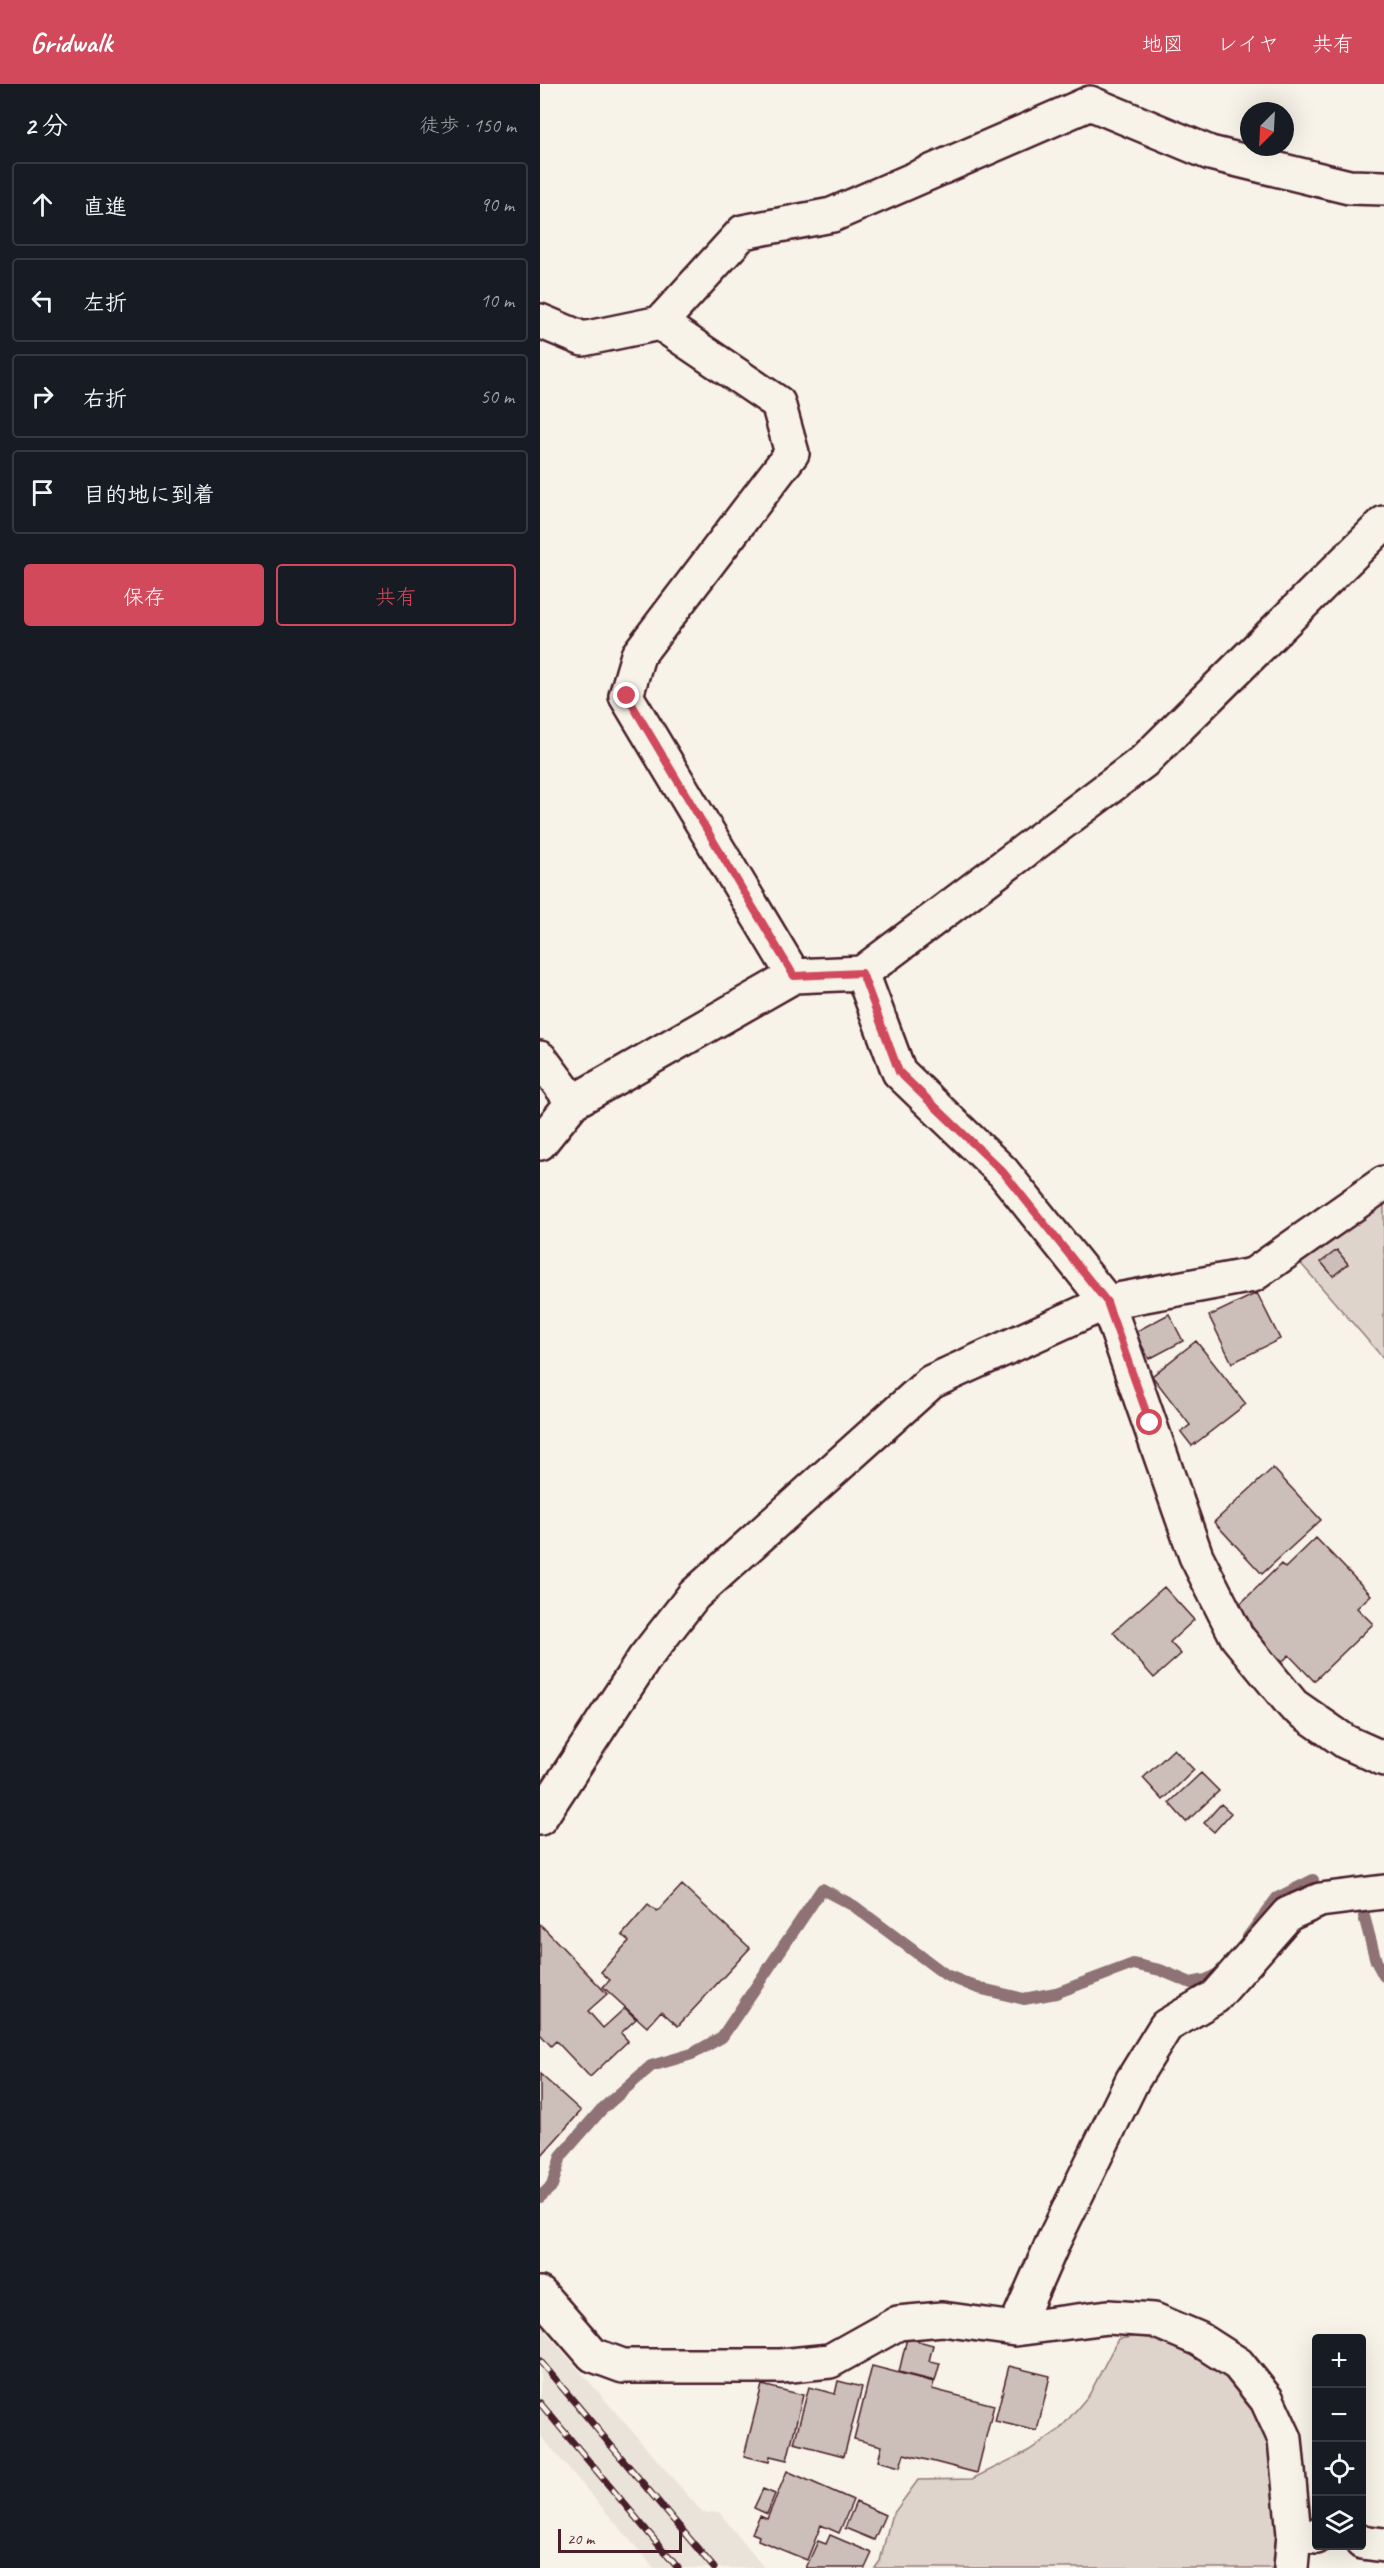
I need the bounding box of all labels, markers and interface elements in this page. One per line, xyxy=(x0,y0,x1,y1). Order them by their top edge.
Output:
text: Gridwalk xyxy=(30,25,112,60)
text: 地図 xyxy=(1142,31,1184,57)
text: レイヤ xyxy=(1217,31,1279,57)
text: 共有 xyxy=(1312,31,1354,57)
north arrow xyxy=(1240,102,1294,156)
text: 2 分 xyxy=(24,109,68,142)
text: 徒歩 · 150 m xyxy=(420,113,516,138)
icon: ahead xyxy=(26,188,59,221)
text: 90 m xyxy=(480,192,514,217)
text: 直進 xyxy=(83,193,127,221)
icon: left xyxy=(26,284,59,317)
text: 10 m xyxy=(480,288,514,313)
text: 左折 xyxy=(83,289,127,317)
icon: right xyxy=(26,380,59,413)
text: 50 m xyxy=(480,384,514,409)
text: 右折 xyxy=(83,385,127,413)
icon: arrive xyxy=(26,476,59,509)
text: 目的地に到着 xyxy=(83,481,215,509)
button: 保存 xyxy=(24,564,264,626)
button: 共有 xyxy=(276,564,516,626)
route end xyxy=(613,682,639,708)
route start xyxy=(1136,1409,1162,1435)
map controls xyxy=(1312,2334,1366,2550)
button: + xyxy=(1312,2334,1366,2388)
button: − xyxy=(1312,2388,1366,2442)
button: locate xyxy=(1312,2442,1366,2496)
button: layers xyxy=(1312,2496,1366,2550)
scale bar xyxy=(558,2526,682,2554)
text: 20 m xyxy=(567,2529,594,2549)

